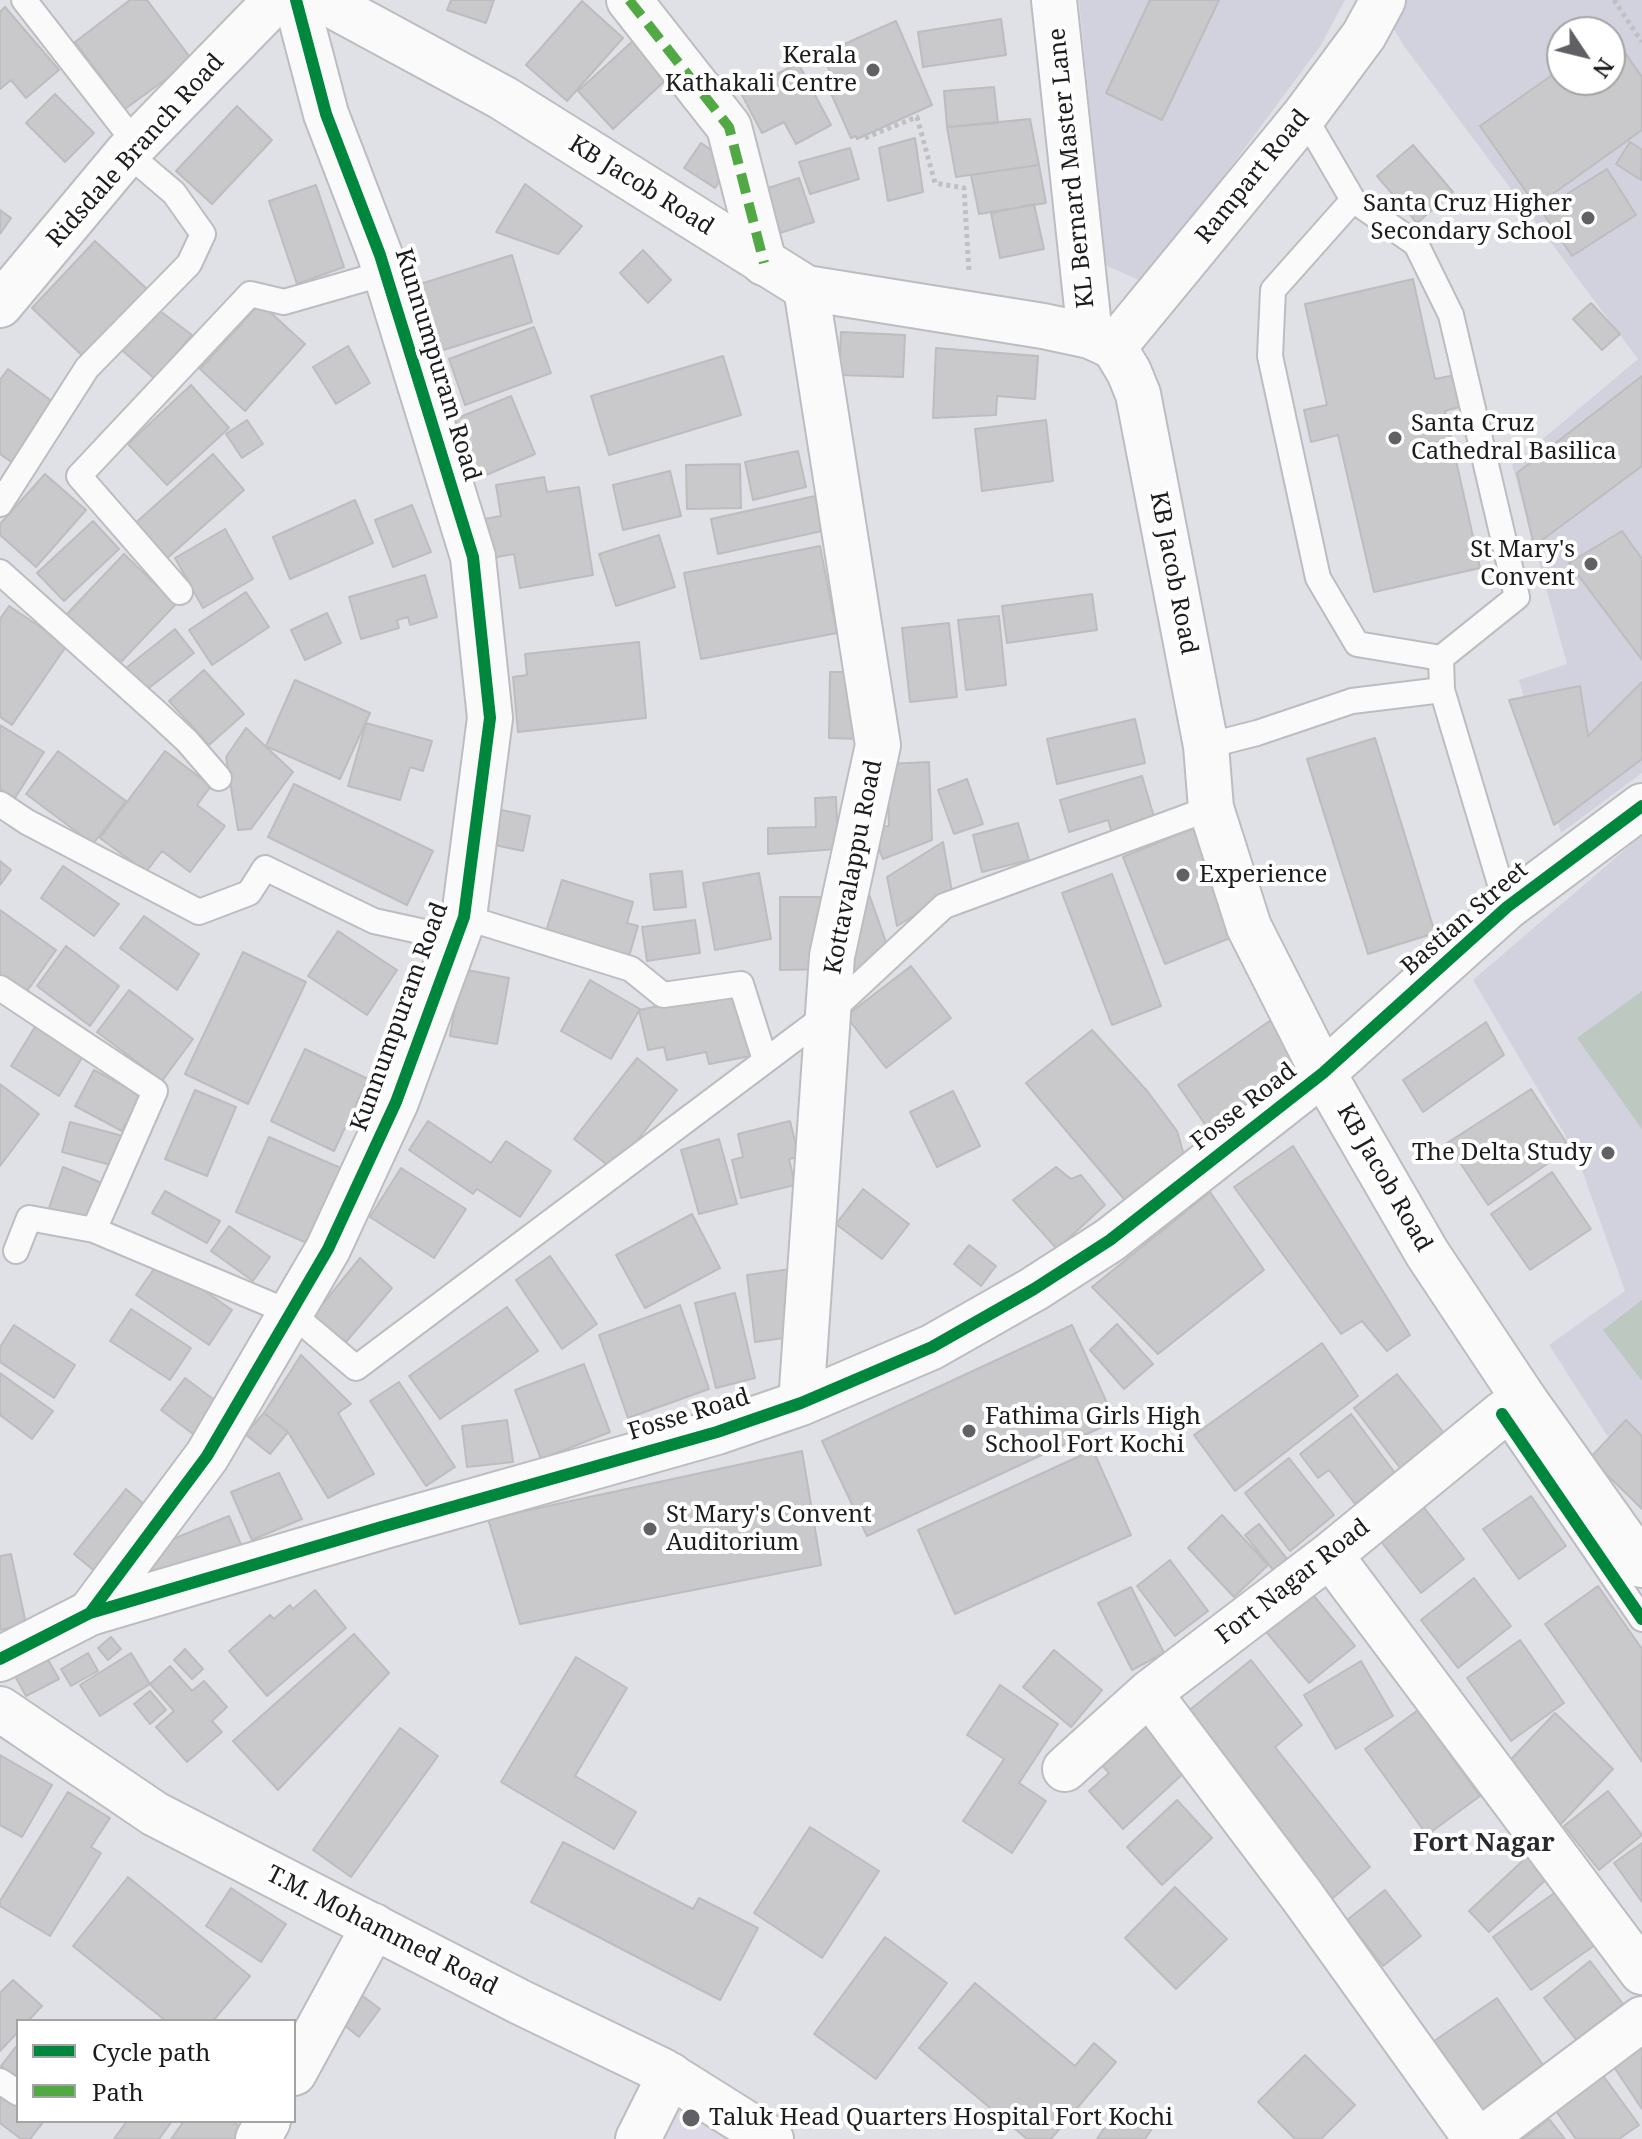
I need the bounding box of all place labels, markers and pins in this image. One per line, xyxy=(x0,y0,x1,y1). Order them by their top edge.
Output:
place label: Kerala Kathakali Centre xyxy=(665,42,857,98)
marker: Kerala Kathakali Centre xyxy=(864,61,882,79)
place label: Santa Cruz Higher Secondary School xyxy=(1363,190,1572,246)
marker: Santa Cruz Higher Secondary School xyxy=(1579,209,1597,227)
place label: Santa Cruz Cathedral Basilica xyxy=(1411,410,1617,466)
marker: Santa Cruz Cathedral Basilica xyxy=(1386,429,1404,447)
place label: St Mary's Convent xyxy=(1470,536,1575,592)
marker: St Mary's Convent xyxy=(1582,555,1600,573)
place label: Experience xyxy=(1199,861,1327,889)
marker: Experience xyxy=(1174,866,1192,884)
place label: The Delta Study xyxy=(1412,1139,1592,1167)
marker: The Delta Study xyxy=(1599,1144,1617,1162)
place label: Fathima Girls High School Fort Kochi xyxy=(985,1403,1201,1459)
marker: Fathima Girls High School Fort Kochi xyxy=(960,1422,978,1440)
place label: St Mary's Convent Auditorium xyxy=(666,1501,872,1557)
marker: St Mary's Convent Auditorium xyxy=(641,1520,659,1538)
place label: Taluk Head Quarters Hospital Fort Kochi xyxy=(709,2104,1173,2132)
marker: Taluk Head Quarters Hospital Fort Kochi xyxy=(680,2107,702,2129)

